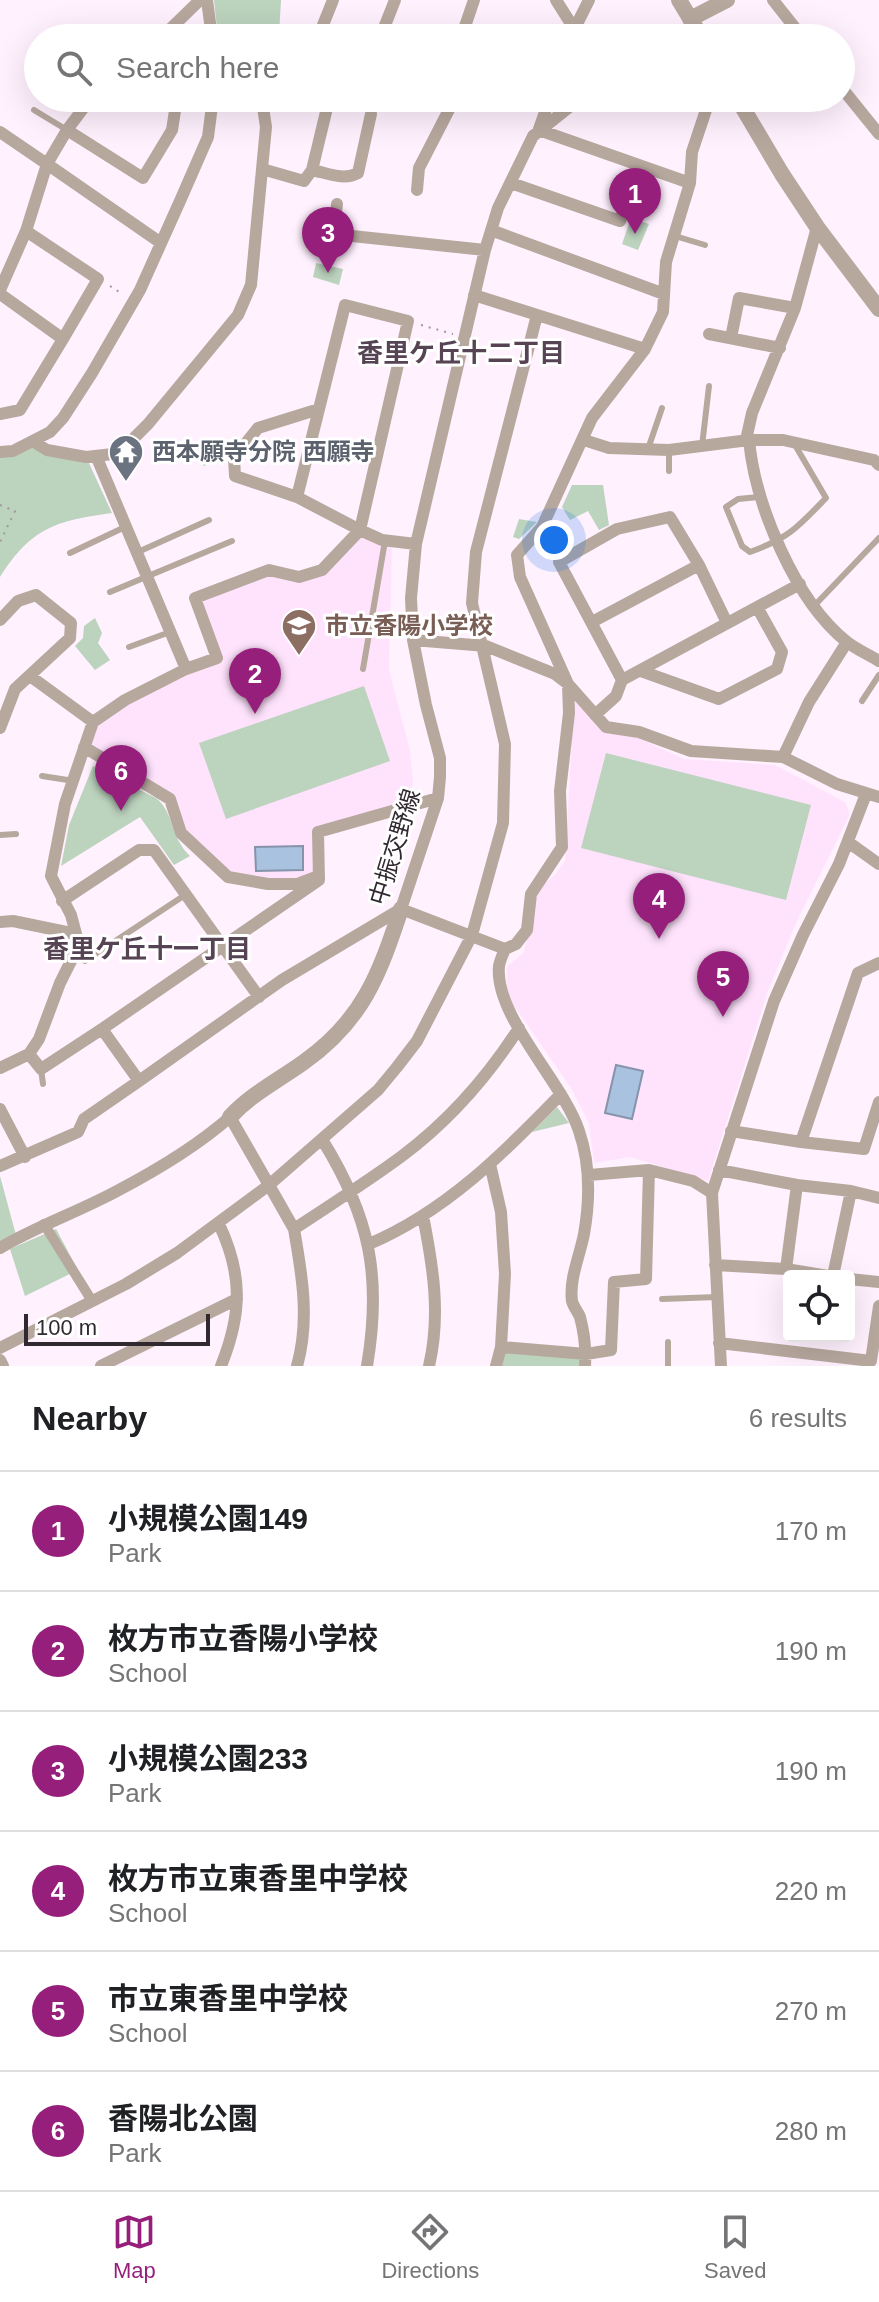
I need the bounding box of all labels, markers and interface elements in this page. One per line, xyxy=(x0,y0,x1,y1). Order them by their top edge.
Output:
search box xyxy=(24,24,855,112)
icon: search xyxy=(52,46,96,90)
text: Search here xyxy=(116,51,279,84)
pin: 1 xyxy=(609,168,661,234)
pin: 3 xyxy=(302,207,354,273)
district label: 香里ケ丘十二丁目 xyxy=(357,338,565,368)
temple icon: 西本願寺分院 西願寺 xyxy=(107,433,145,483)
place label: 西本願寺分院 西願寺 xyxy=(152,438,375,465)
your location xyxy=(534,520,574,560)
school or university icon: 市立香陽小学校 xyxy=(280,607,318,657)
place label: 市立香陽小学校 xyxy=(325,612,493,639)
pin: 2 xyxy=(229,648,281,714)
pin: 6 xyxy=(95,745,147,811)
street label: 中振交野線 xyxy=(364,786,425,908)
pin: 4 xyxy=(633,873,685,939)
district label: 香里ケ丘十一丁目 xyxy=(43,934,251,964)
pin: 5 xyxy=(697,951,749,1017)
map controls xyxy=(783,1270,855,1342)
button: locate xyxy=(783,1270,855,1342)
scale bar xyxy=(24,1310,210,1346)
text: 100 m xyxy=(36,1315,97,1340)
text: Nearby xyxy=(32,1399,147,1437)
text: 6 results xyxy=(749,1403,847,1433)
text: 小規模公園149 xyxy=(108,1502,308,1535)
text: 1 xyxy=(51,1516,65,1546)
text: 170 m xyxy=(775,1516,847,1546)
text: Park xyxy=(108,1538,161,1568)
text: 枚方市立香陽小学校 xyxy=(108,1622,378,1655)
text: 2 xyxy=(51,1636,65,1666)
text: 190 m xyxy=(775,1636,847,1666)
text: School xyxy=(108,1658,188,1688)
text: 小規模公園233 xyxy=(108,1742,308,1775)
text: 3 xyxy=(51,1756,65,1786)
text: 190 m xyxy=(775,1756,847,1786)
text: Park xyxy=(108,1778,161,1808)
text: 枚方市立東香里中学校 xyxy=(108,1862,408,1895)
text: 4 xyxy=(51,1876,65,1906)
text: 220 m xyxy=(775,1876,847,1906)
text: School xyxy=(108,1898,188,1928)
text: 市立東香里中学校 xyxy=(108,1982,348,2015)
text: 5 xyxy=(51,1996,65,2026)
text: 270 m xyxy=(775,1996,847,2026)
text: School xyxy=(108,2018,188,2048)
text: 香陽北公園 xyxy=(108,2102,258,2135)
text: 6 xyxy=(51,2116,65,2146)
text: 280 m xyxy=(775,2116,847,2146)
text: Park xyxy=(108,2138,161,2168)
tab: Map xyxy=(112,2210,156,2284)
tab: Directions xyxy=(381,2210,479,2284)
tab: Saved xyxy=(704,2210,767,2284)

